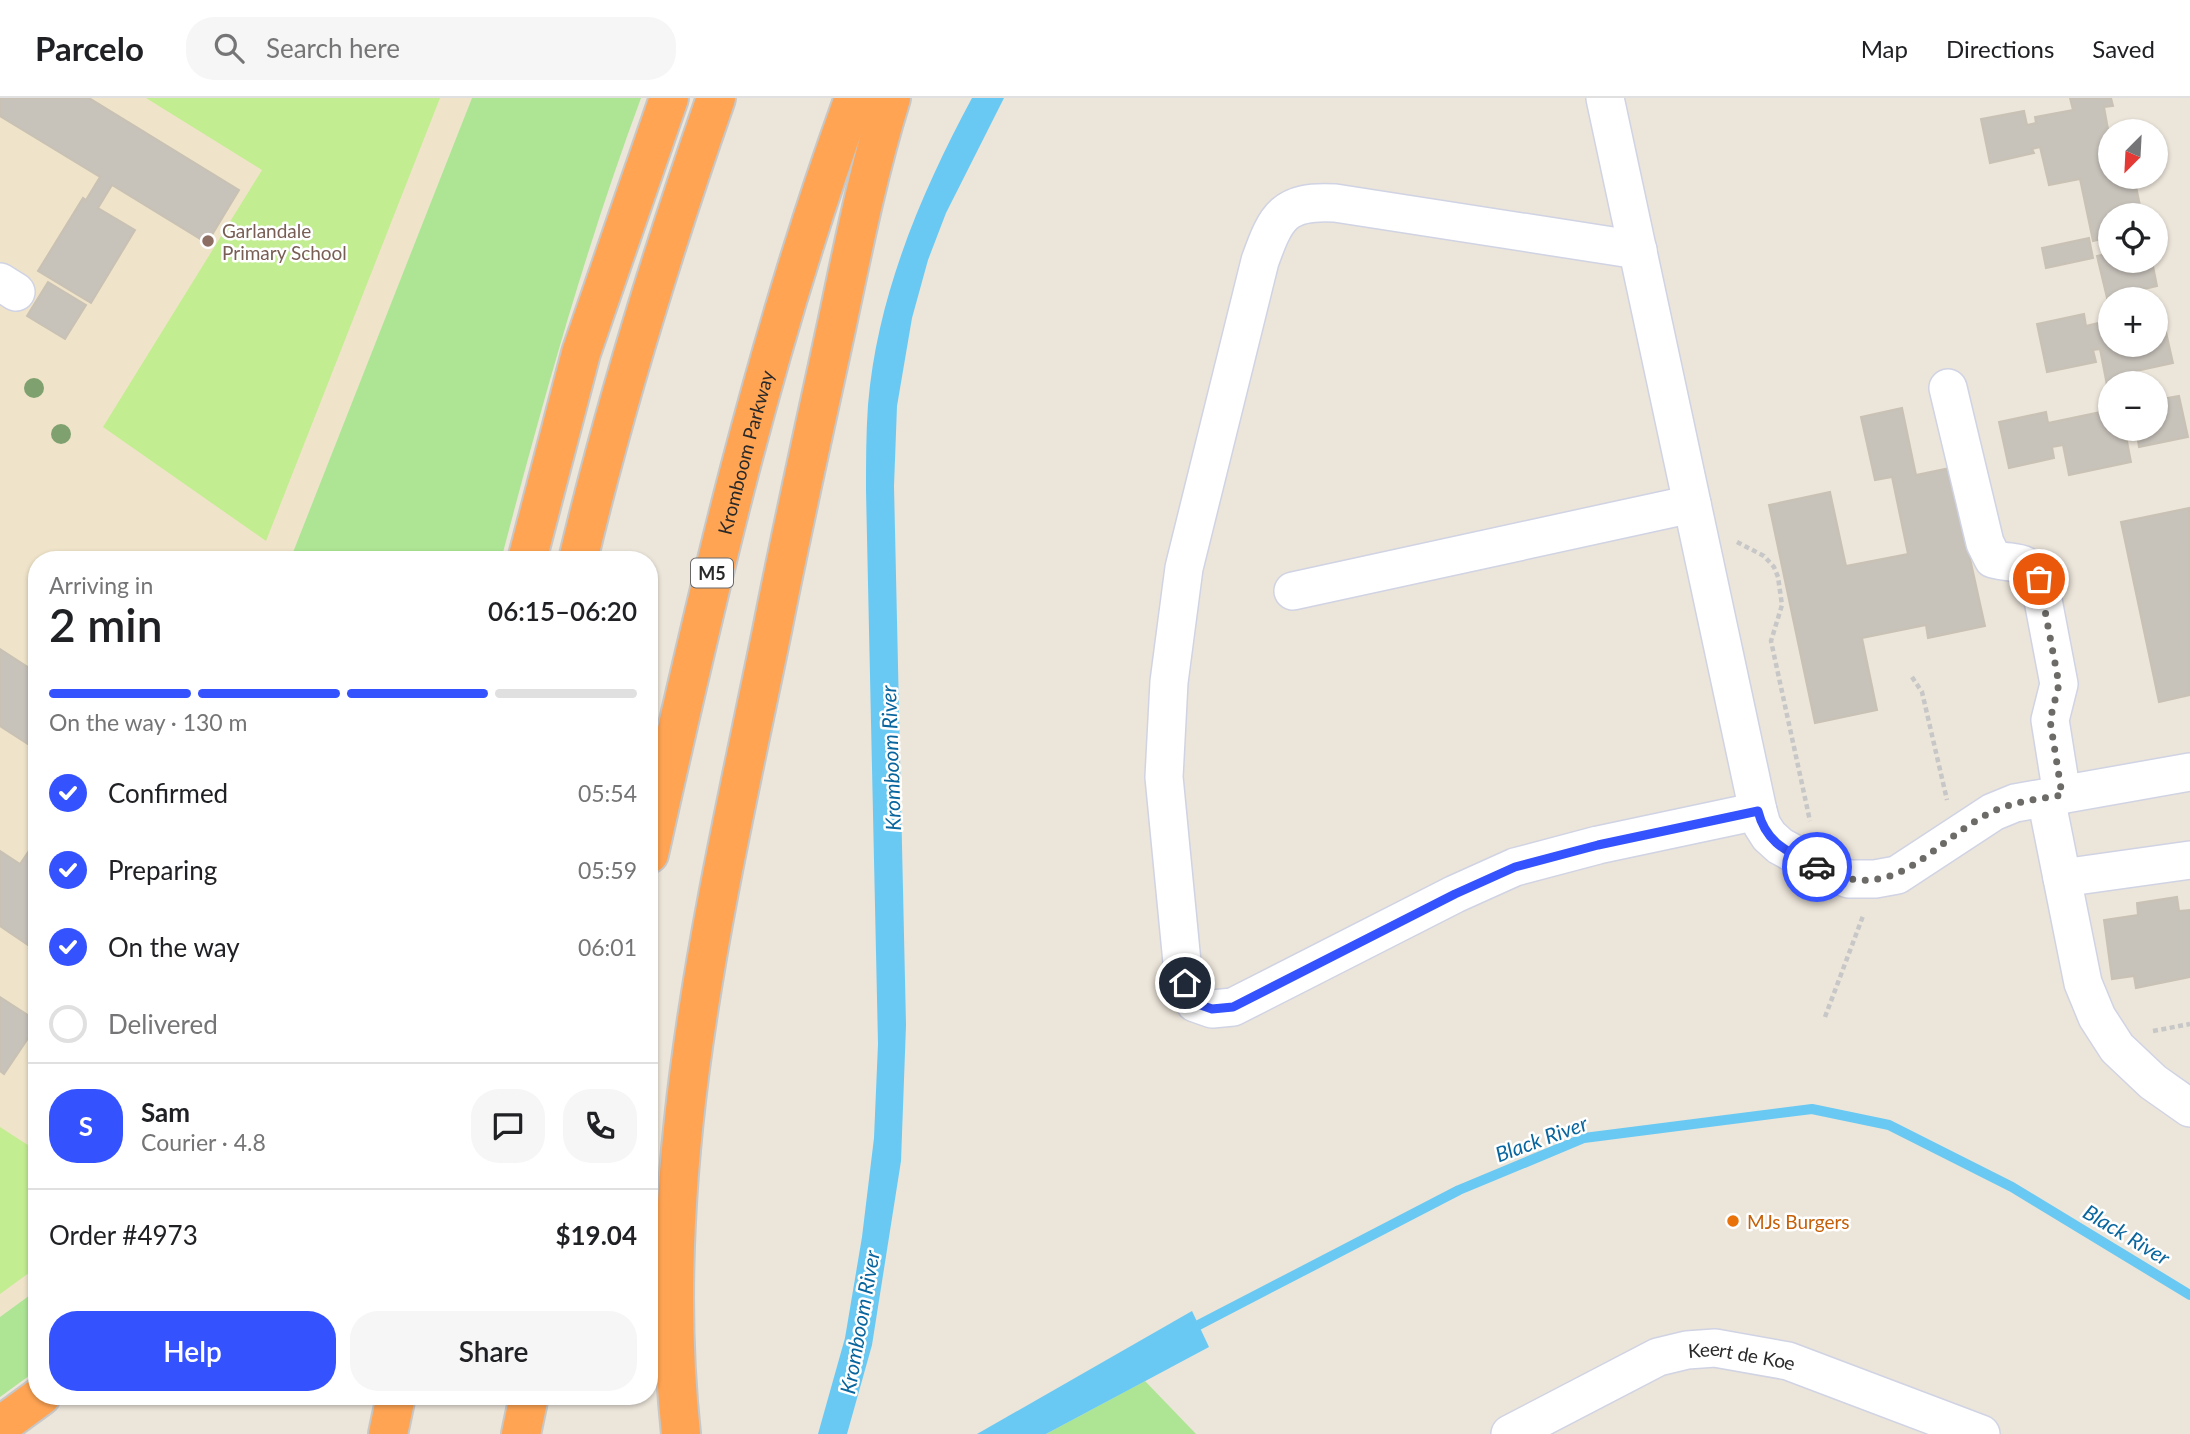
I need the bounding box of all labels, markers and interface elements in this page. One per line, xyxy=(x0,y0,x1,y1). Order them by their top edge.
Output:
search box xyxy=(186,17,676,80)
text: Parcelo xyxy=(35,28,144,68)
icon: search xyxy=(210,29,248,67)
text: Search here xyxy=(266,32,400,64)
text: Map xyxy=(1861,34,1908,63)
text: Directions xyxy=(1946,34,2054,63)
text: Saved xyxy=(2092,34,2155,63)
north arrow xyxy=(2098,119,2168,189)
map controls xyxy=(2098,119,2168,441)
button: locate xyxy=(2098,203,2168,273)
place label: Garlandale Primary School xyxy=(222,219,347,264)
marker: Garlandale Primary School xyxy=(200,233,216,249)
button: + xyxy=(2098,287,2168,357)
street label: Kromboom Parkway xyxy=(712,367,778,537)
button: − xyxy=(2098,371,2168,441)
pin xyxy=(2009,549,2069,609)
road number: M5 xyxy=(691,559,733,588)
icon: bag xyxy=(2020,560,2058,598)
text: Arriving in xyxy=(49,571,153,599)
text: 06:15–06:20 xyxy=(488,595,637,627)
text: 2 min xyxy=(49,597,163,652)
water label: Kromboom River xyxy=(875,684,905,831)
text: On the way · 130 m xyxy=(49,708,248,736)
icon: check xyxy=(49,774,87,812)
text: Confirmed xyxy=(108,777,228,809)
text: 05:54 xyxy=(578,779,637,807)
courier xyxy=(1782,832,1852,902)
icon: car xyxy=(1798,848,1836,886)
icon: check xyxy=(49,851,87,889)
text: Preparing xyxy=(108,854,217,886)
text: 05:59 xyxy=(578,856,637,884)
icon: check xyxy=(49,928,87,966)
text: On the way xyxy=(108,931,240,963)
text: 06:01 xyxy=(578,933,637,961)
pin xyxy=(1155,953,1215,1013)
icon: home xyxy=(1166,964,1204,1002)
text: Delivered xyxy=(108,1008,218,1040)
button: chat xyxy=(471,1089,545,1163)
button: phone xyxy=(563,1089,637,1163)
text: Sam xyxy=(141,1096,190,1128)
text: S xyxy=(79,1110,93,1142)
water label: Black River xyxy=(1491,1110,1591,1166)
text: Courier · 4.8 xyxy=(141,1128,266,1156)
water label: Black River xyxy=(2079,1198,2175,1270)
place label: MJs Burgers xyxy=(1747,1210,1850,1233)
marker: MJs Burgers xyxy=(1725,1213,1741,1229)
text: Order #4973 xyxy=(49,1219,198,1251)
text: $19.04 xyxy=(555,1219,637,1251)
water label: Kromboom River xyxy=(834,1247,884,1396)
button: Help xyxy=(49,1311,336,1391)
button: Share xyxy=(350,1311,637,1391)
street label: Keert de Koe xyxy=(1687,1336,1799,1374)

